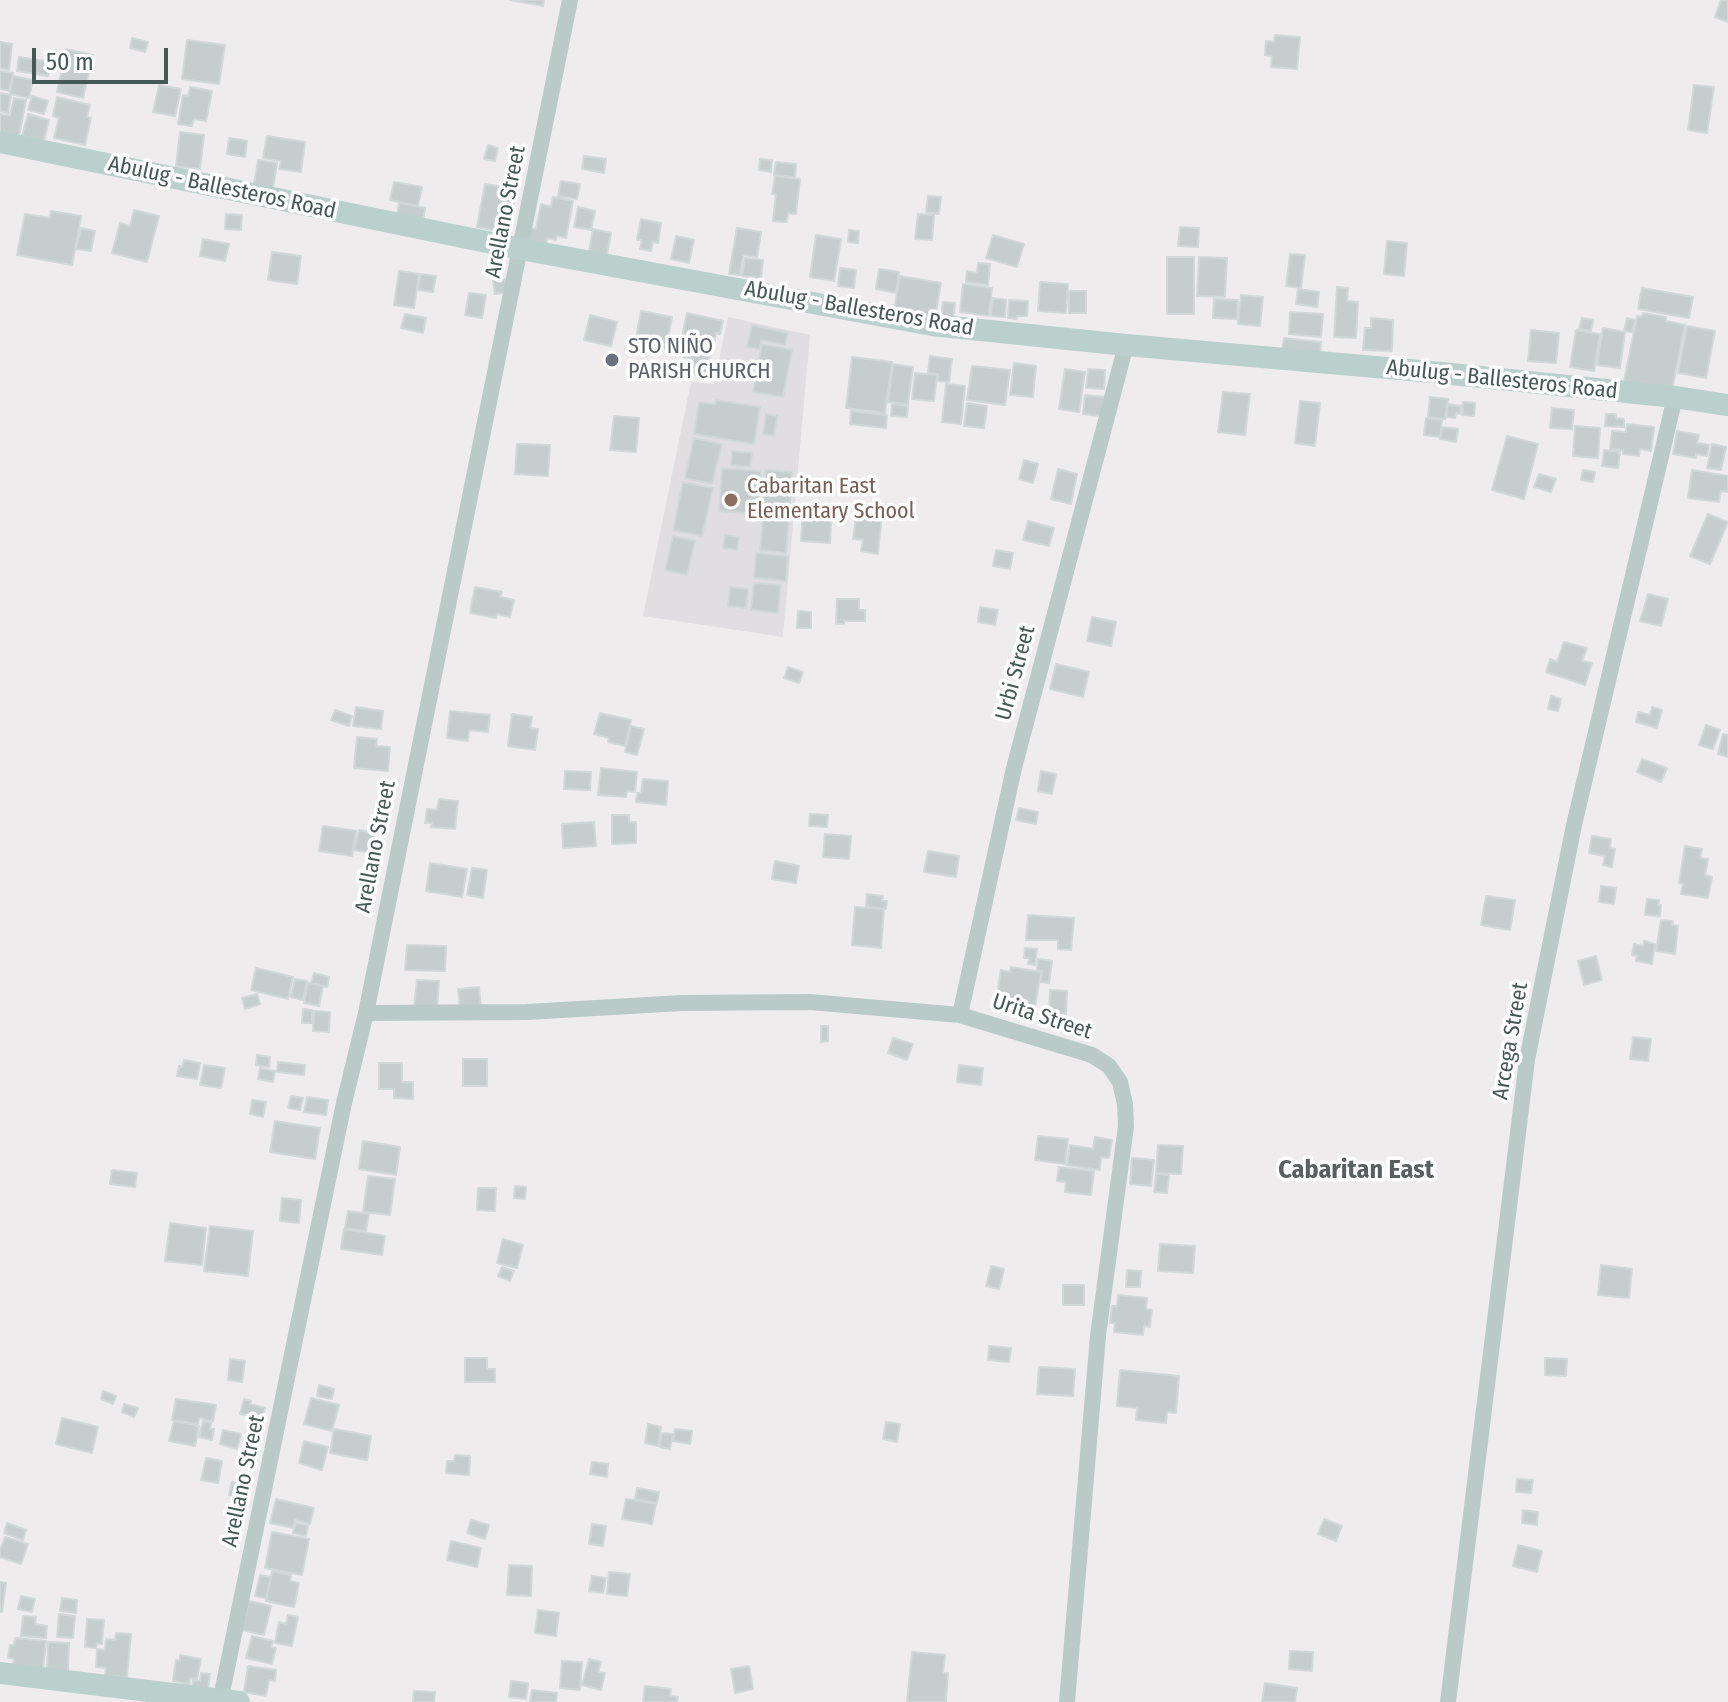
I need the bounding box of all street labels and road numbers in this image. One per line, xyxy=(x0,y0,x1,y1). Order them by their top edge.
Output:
street label: Arellano Street xyxy=(480,144,532,280)
street label: Abulug - Ballesteros Road xyxy=(106,151,338,225)
street label: Abulug - Ballesteros Road xyxy=(743,276,975,342)
street label: Abulug - Ballesteros Road xyxy=(1385,355,1619,405)
street label: Urbi Street xyxy=(991,623,1041,723)
street label: Arellano Street xyxy=(350,779,402,915)
street label: Arcega Street xyxy=(1488,980,1534,1102)
street label: Urita Street xyxy=(989,988,1095,1046)
street label: Arellano Street xyxy=(217,1413,271,1549)

